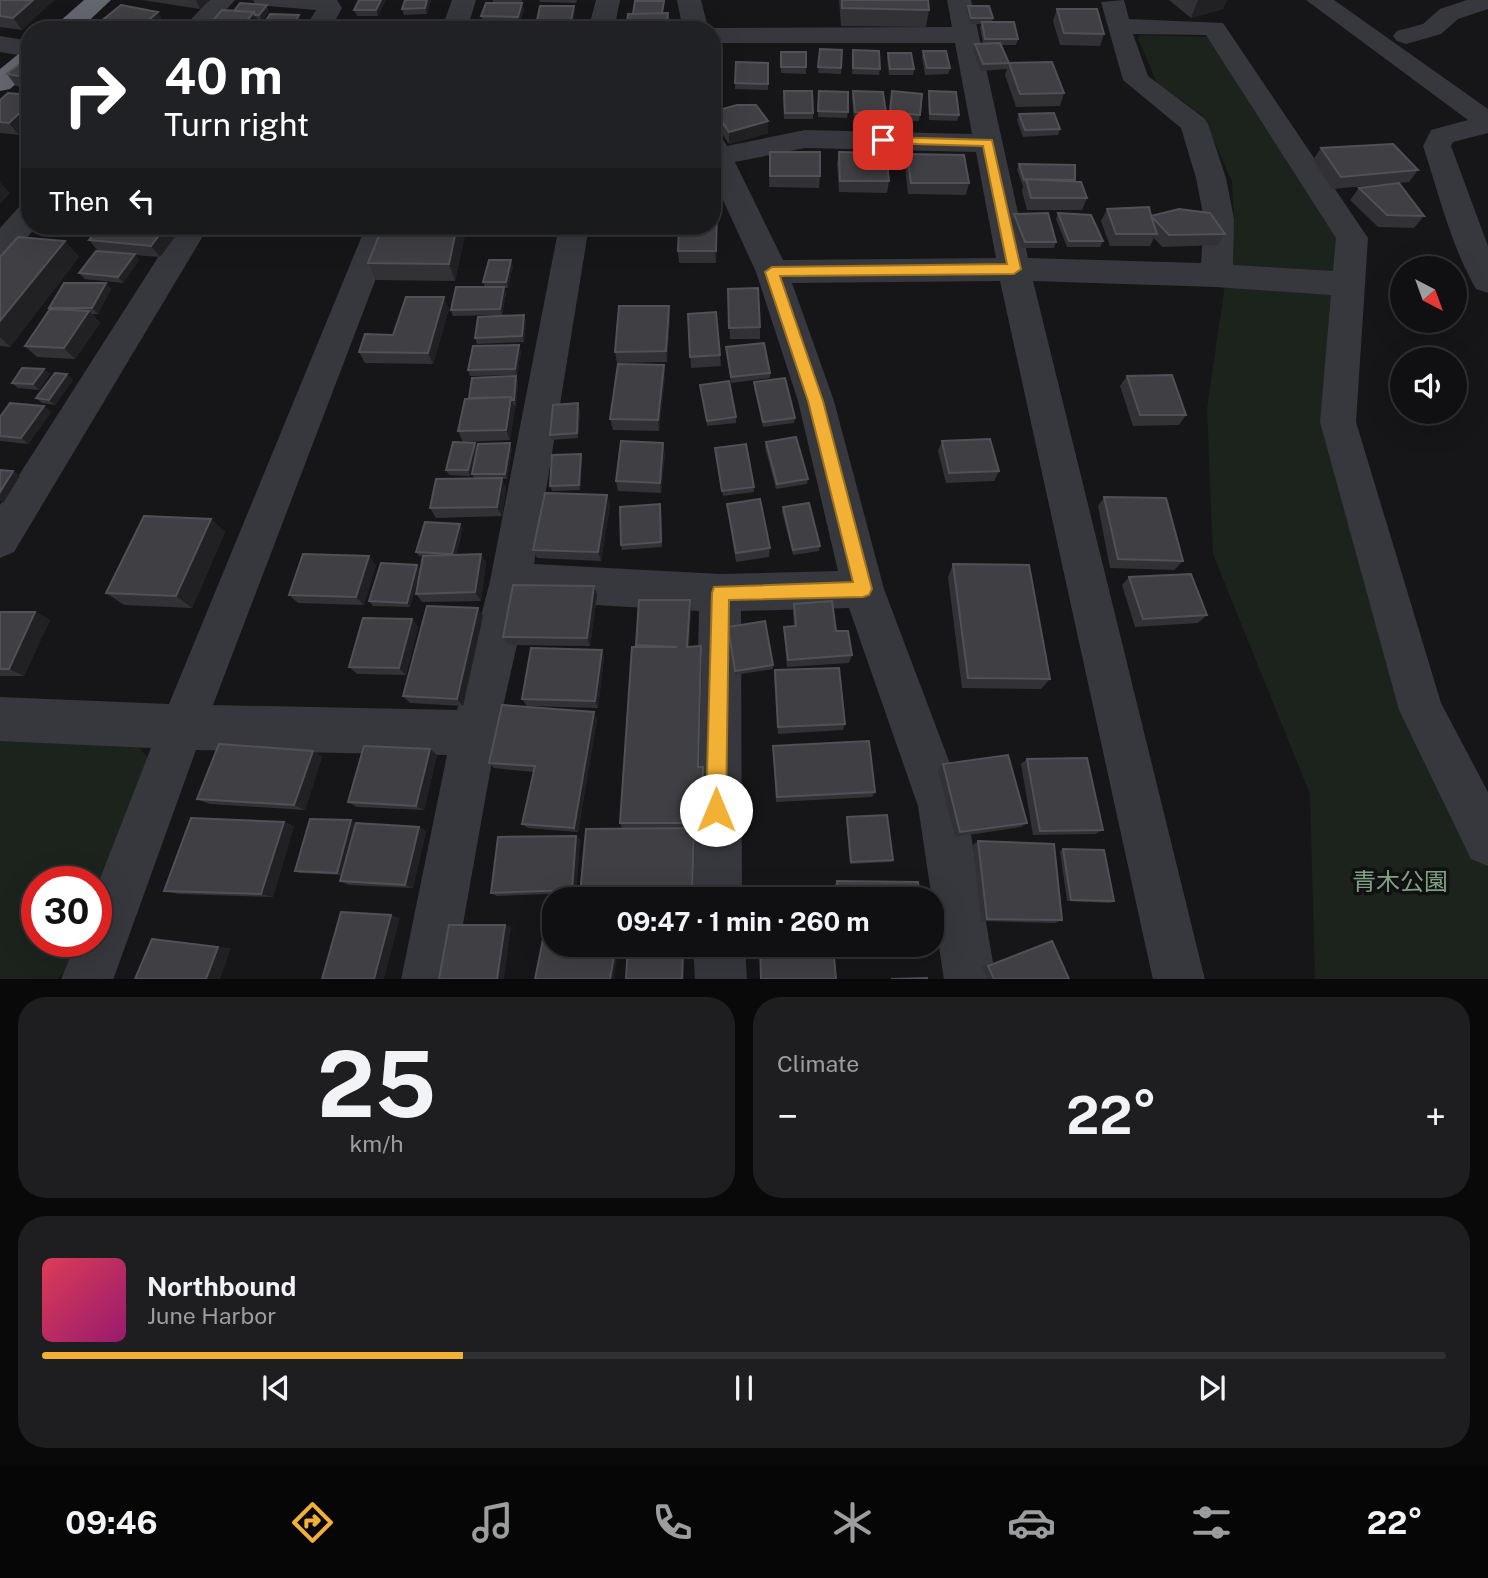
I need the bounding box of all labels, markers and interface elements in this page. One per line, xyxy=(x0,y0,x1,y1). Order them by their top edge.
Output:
text: 40 m xyxy=(164,47,283,105)
icon: right xyxy=(49,49,140,140)
text: Turn right xyxy=(164,106,309,143)
pin xyxy=(853,110,913,170)
icon: arrive xyxy=(864,121,902,159)
icon: left xyxy=(123,182,161,220)
text: Then xyxy=(49,186,109,217)
north arrow xyxy=(1390,256,1466,332)
map controls xyxy=(1390,256,1467,424)
button: sound xyxy=(1390,347,1467,424)
position arrow xyxy=(679,773,753,847)
speed limit sign: 30 xyxy=(21,866,112,957)
park label: 青木公園 xyxy=(1352,867,1448,895)
text: 09:47 · 1 min · 260 m xyxy=(616,906,870,937)
text: 25 xyxy=(317,1031,436,1137)
text: Climate xyxy=(777,1050,859,1077)
text: 22° xyxy=(1066,1085,1157,1146)
text: − xyxy=(777,1094,798,1139)
text: + xyxy=(1425,1094,1446,1139)
text: km/h xyxy=(349,1130,404,1157)
text: Northbound xyxy=(147,1271,296,1302)
text: June Harbor xyxy=(147,1302,276,1329)
icon: previous xyxy=(257,1369,295,1407)
icon: pause xyxy=(725,1369,763,1407)
icon: next xyxy=(1193,1369,1231,1407)
icon: directions xyxy=(288,1498,337,1547)
icon: music xyxy=(468,1498,517,1547)
icon: phone xyxy=(648,1498,697,1547)
icon: climate xyxy=(828,1498,877,1547)
icon: car xyxy=(1007,1498,1056,1547)
icon: filters xyxy=(1187,1498,1236,1547)
text: 09:46 xyxy=(65,1504,158,1541)
text: 22° xyxy=(1367,1504,1423,1541)

